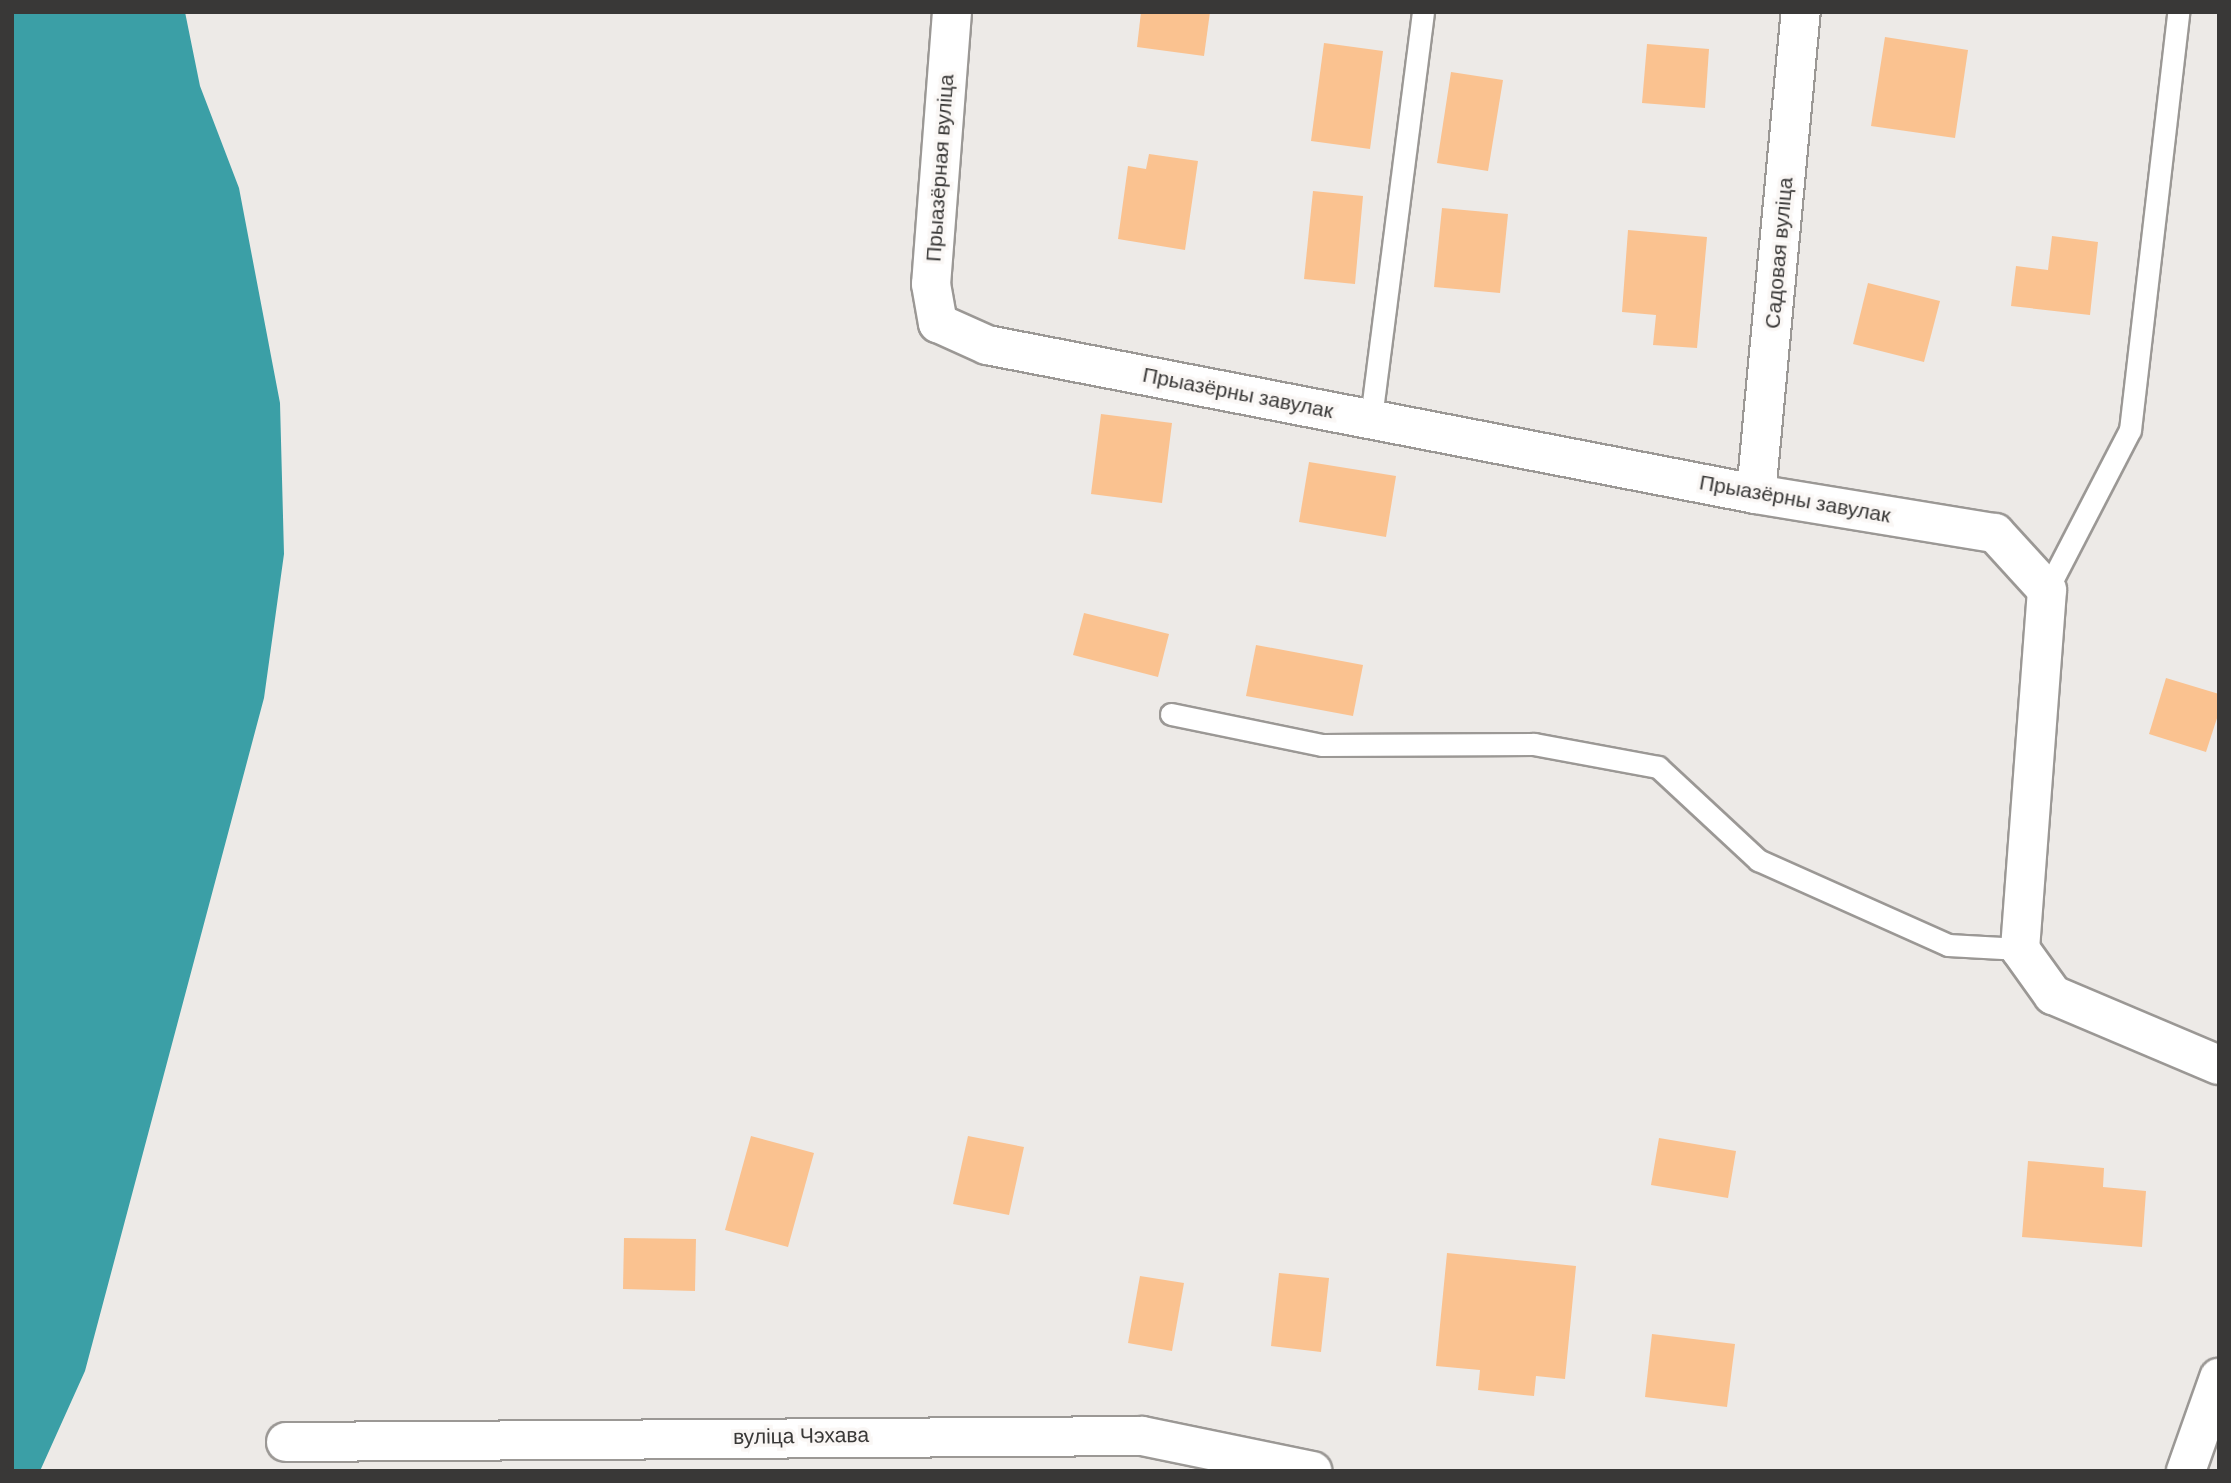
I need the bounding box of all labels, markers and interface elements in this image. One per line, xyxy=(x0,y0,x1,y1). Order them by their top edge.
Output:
street label: Прыазёрная вуліца xyxy=(921,73,959,263)
street label: Садовая вуліца xyxy=(1760,176,1798,330)
street label: Прыазёрны завулак xyxy=(1141,362,1335,424)
street label: Прыазёрны завулак xyxy=(1697,470,1893,528)
street label: вуліца Чэхава xyxy=(733,1422,869,1450)

